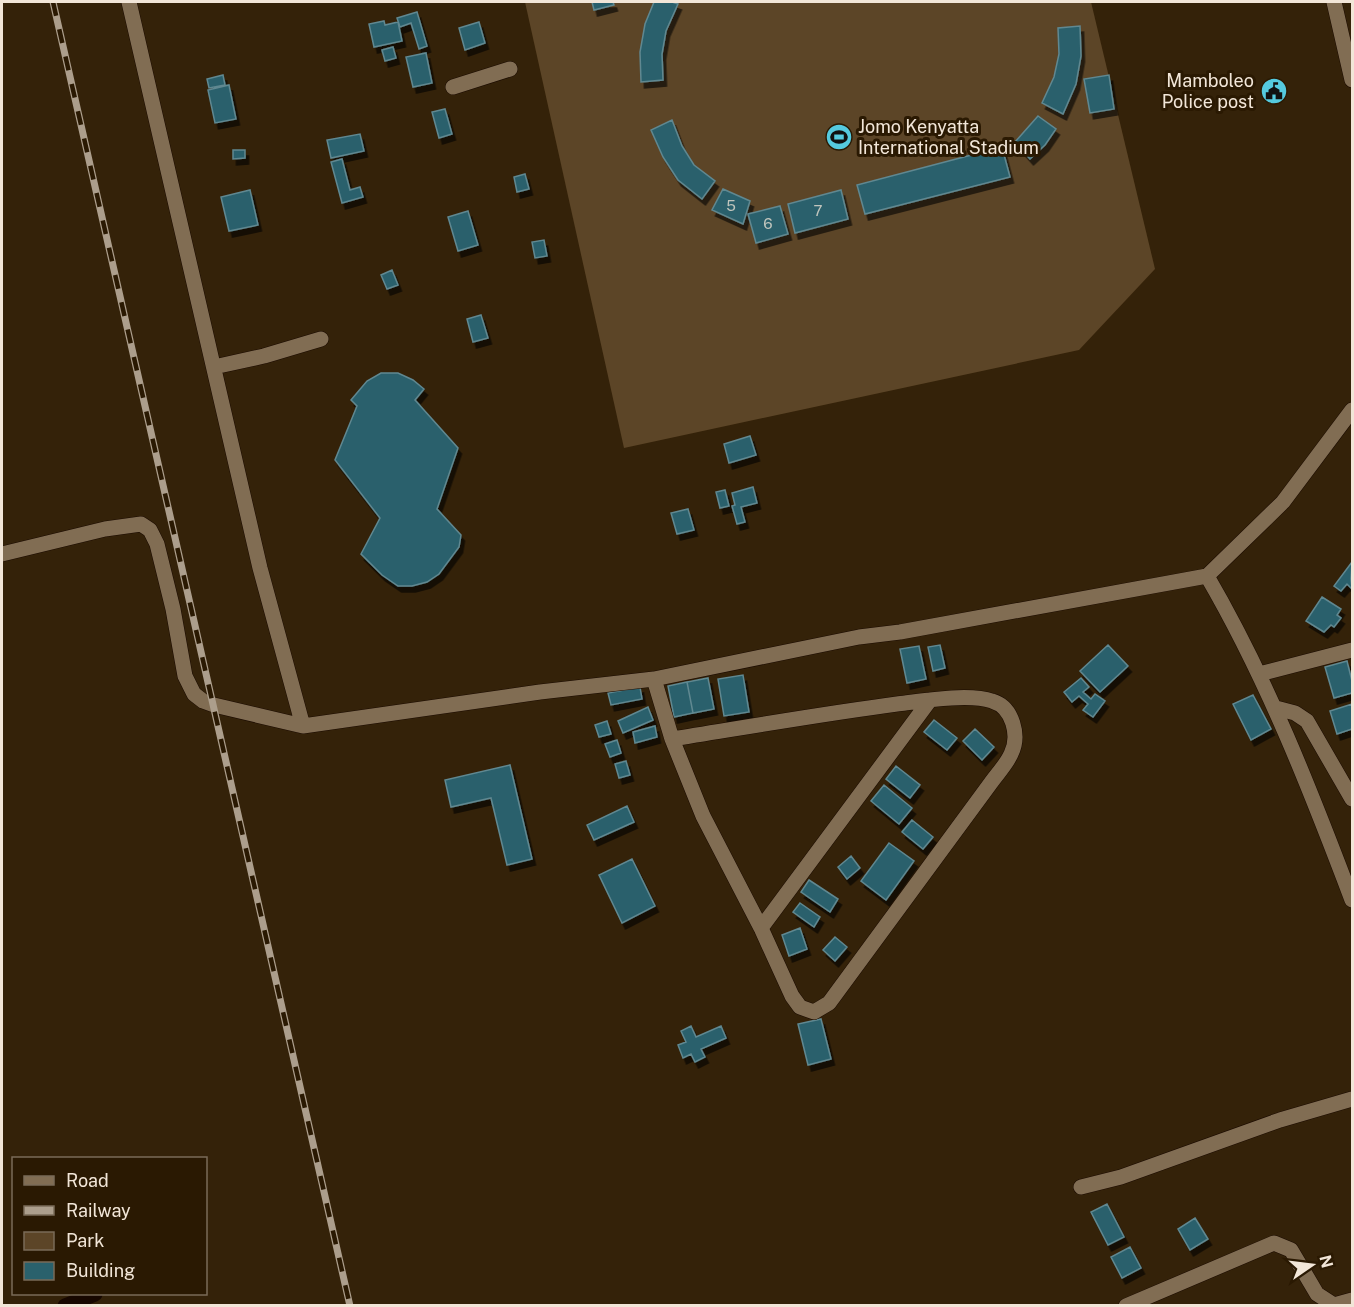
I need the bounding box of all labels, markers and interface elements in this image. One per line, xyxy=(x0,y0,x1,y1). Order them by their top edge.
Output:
place label: Mamboleo Police post xyxy=(1162,70,1254,112)
public building icon: Mamboleo Police post xyxy=(1259,76,1289,106)
place label: Jomo Kenyatta International Stadium xyxy=(858,116,1039,158)
sports icon: Jomo Kenyatta International Stadium xyxy=(824,122,854,152)
house number: 5 xyxy=(726,197,736,214)
house number: 7 xyxy=(813,202,823,219)
house number: 6 xyxy=(763,215,773,232)
legend xyxy=(12,1157,207,1295)
text: Road xyxy=(66,1170,109,1191)
text: Railway xyxy=(66,1200,131,1221)
text: Park xyxy=(66,1230,104,1251)
north arrow xyxy=(1282,1235,1342,1295)
text: N xyxy=(1315,1253,1337,1270)
text: Building xyxy=(66,1260,135,1281)

